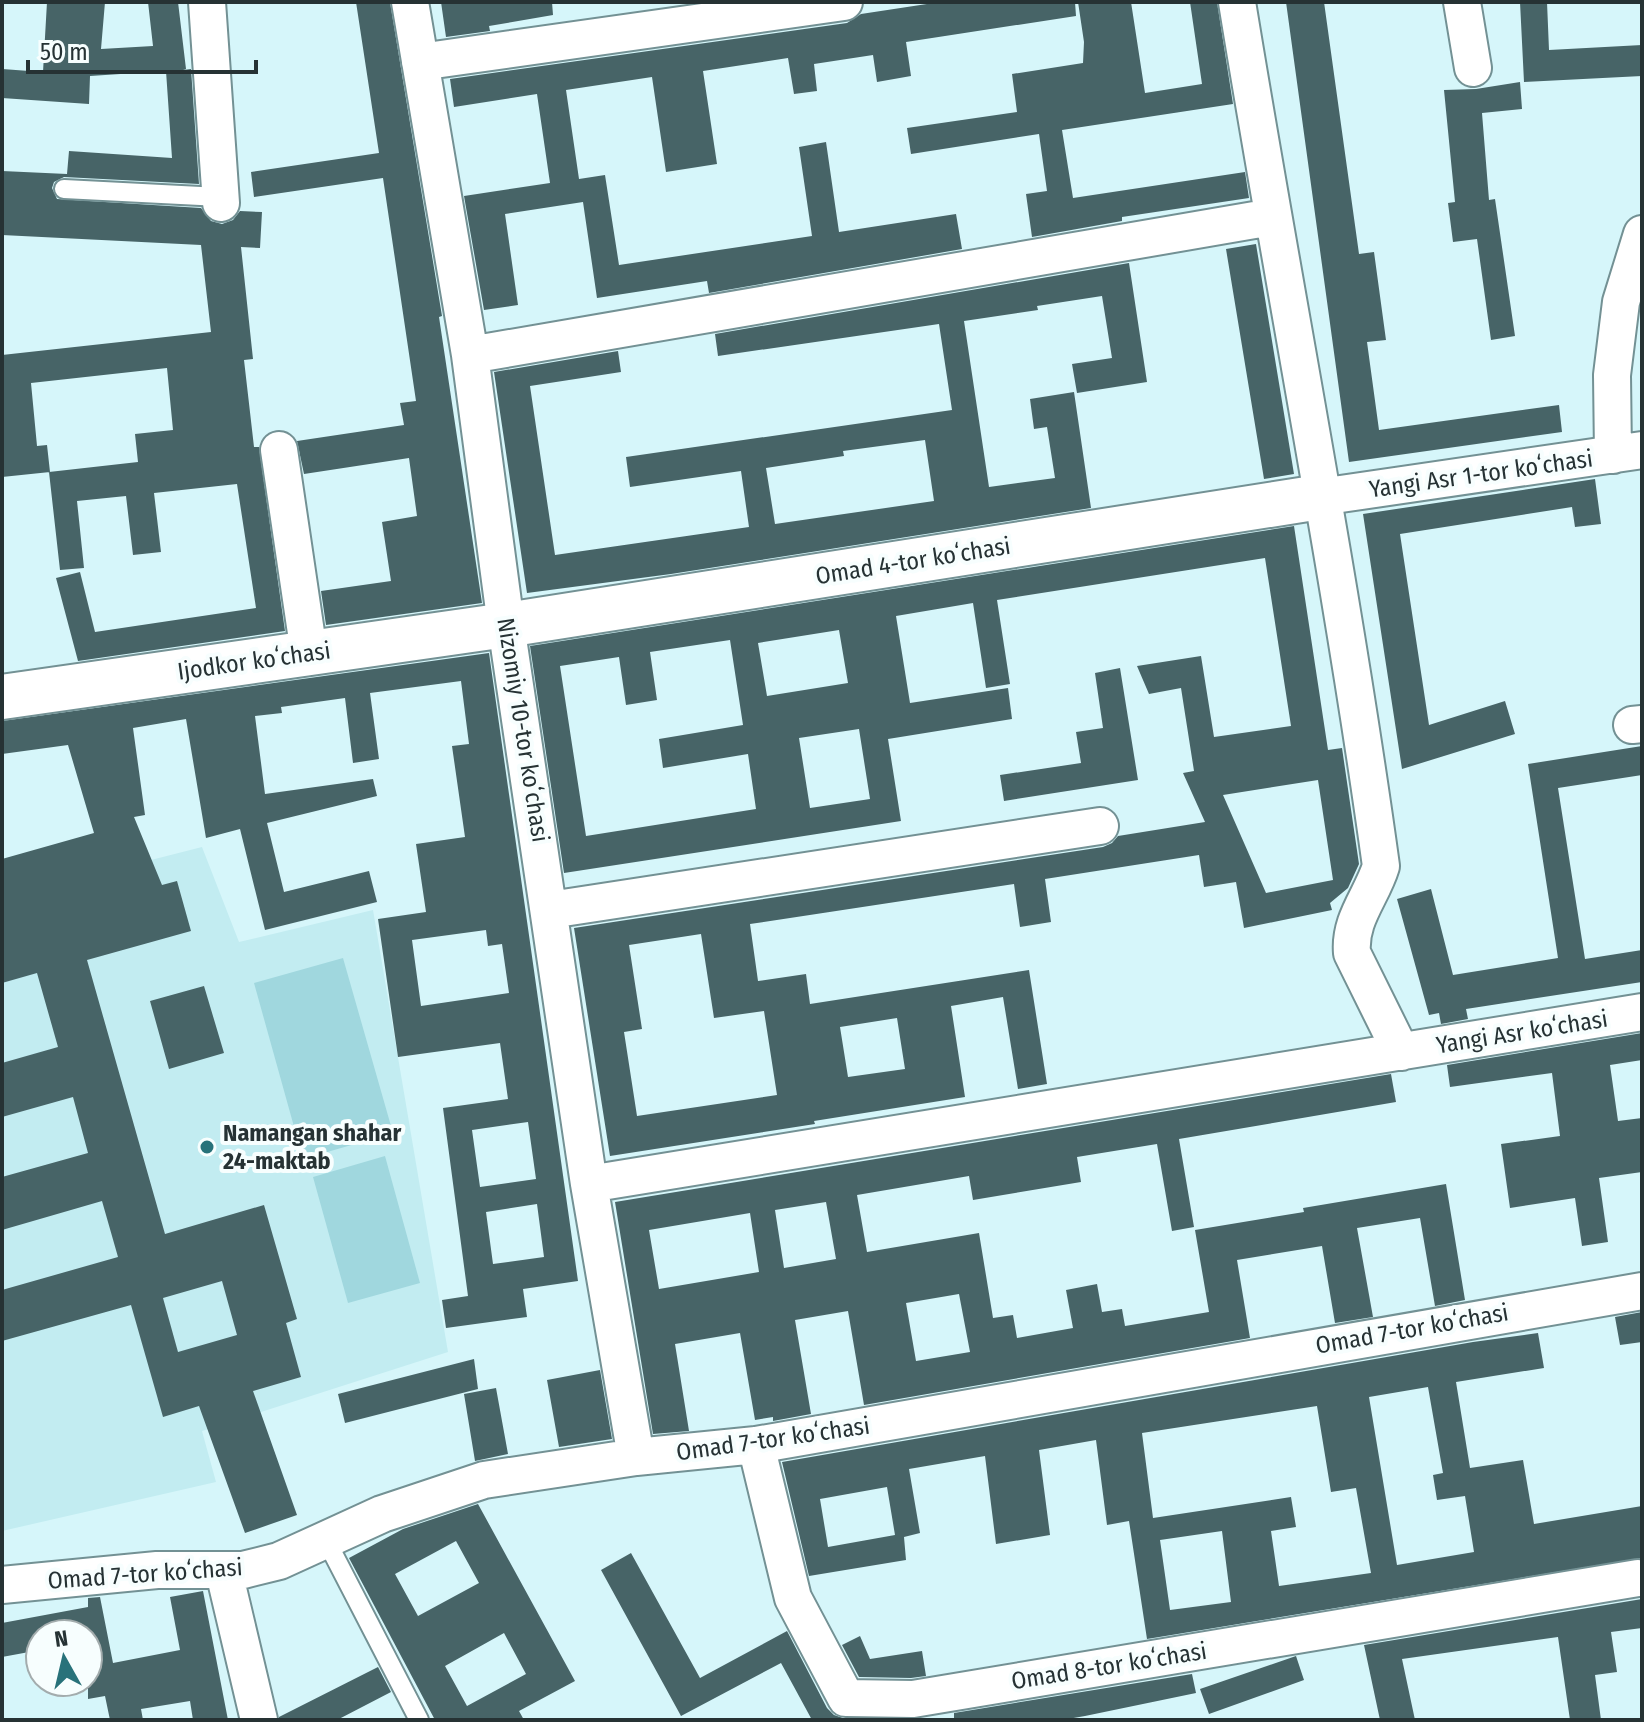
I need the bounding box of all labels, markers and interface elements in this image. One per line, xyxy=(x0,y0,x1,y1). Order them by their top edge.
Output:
scale bar xyxy=(28,24,256,74)
text: 50 m xyxy=(40,38,88,66)
street label: Yangi Asr 1-tor koʻchasi xyxy=(1367,444,1595,504)
street label: Omad 4-tor koʻchasi xyxy=(813,532,1013,590)
street label: Nizomiy 10-tor koʻchasi xyxy=(491,616,555,844)
street label: Ijodkor koʻchasi xyxy=(176,636,332,686)
street label: Yangi Asr koʻchasi xyxy=(1434,1005,1610,1059)
place label: Namangan shahar 24-maktab xyxy=(222,1119,402,1175)
marker: Namangan shahar 24-maktab xyxy=(198,1138,216,1156)
street label: Omad 7-tor koʻchasi xyxy=(1313,1298,1511,1360)
street label: Omad 7-tor koʻchasi xyxy=(674,1412,872,1466)
street label: Omad 7-tor koʻchasi xyxy=(47,1553,243,1595)
north arrow xyxy=(24,1618,104,1698)
text: N xyxy=(53,1624,70,1653)
street label: Omad 8-tor koʻchasi xyxy=(1009,1637,1209,1695)

